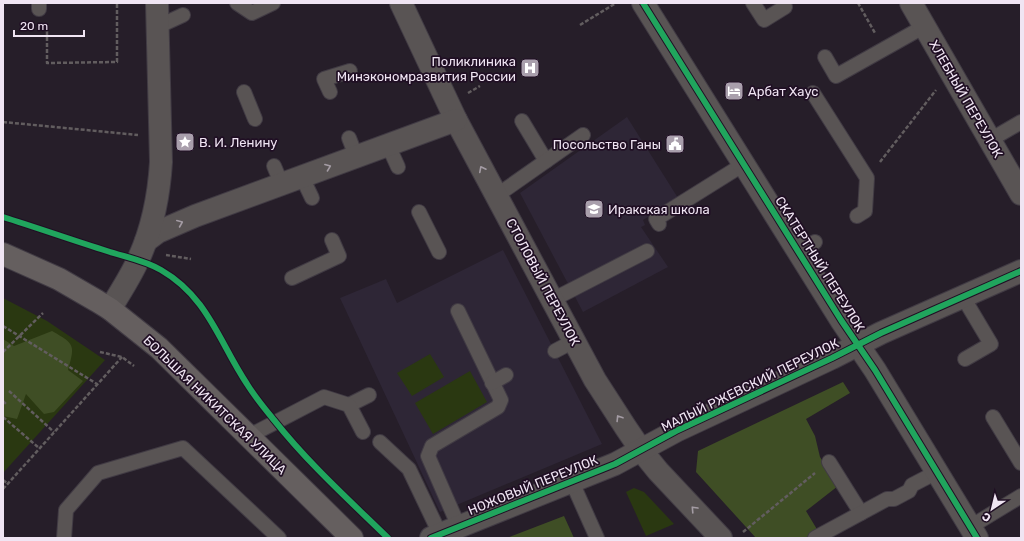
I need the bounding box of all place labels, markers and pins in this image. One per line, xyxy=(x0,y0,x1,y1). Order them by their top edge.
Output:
place label: Поликлиника Минэкономразвития России xyxy=(337,54,516,84)
hospital icon: Поликлиника Минэкономразвития России xyxy=(519,57,541,79)
hotel icon: Арбат Хаус xyxy=(723,80,745,102)
place label: Арбат Хаус xyxy=(748,84,819,99)
place icon: В. И. Ленину xyxy=(174,131,196,153)
public building icon: Посольство Ганы xyxy=(664,133,686,155)
place label: В. И. Ленину xyxy=(199,135,277,150)
place label: Посольство Ганы xyxy=(553,137,661,152)
school or university icon: Иракская школа xyxy=(583,198,605,220)
place label: Иракская школа xyxy=(608,202,710,217)

